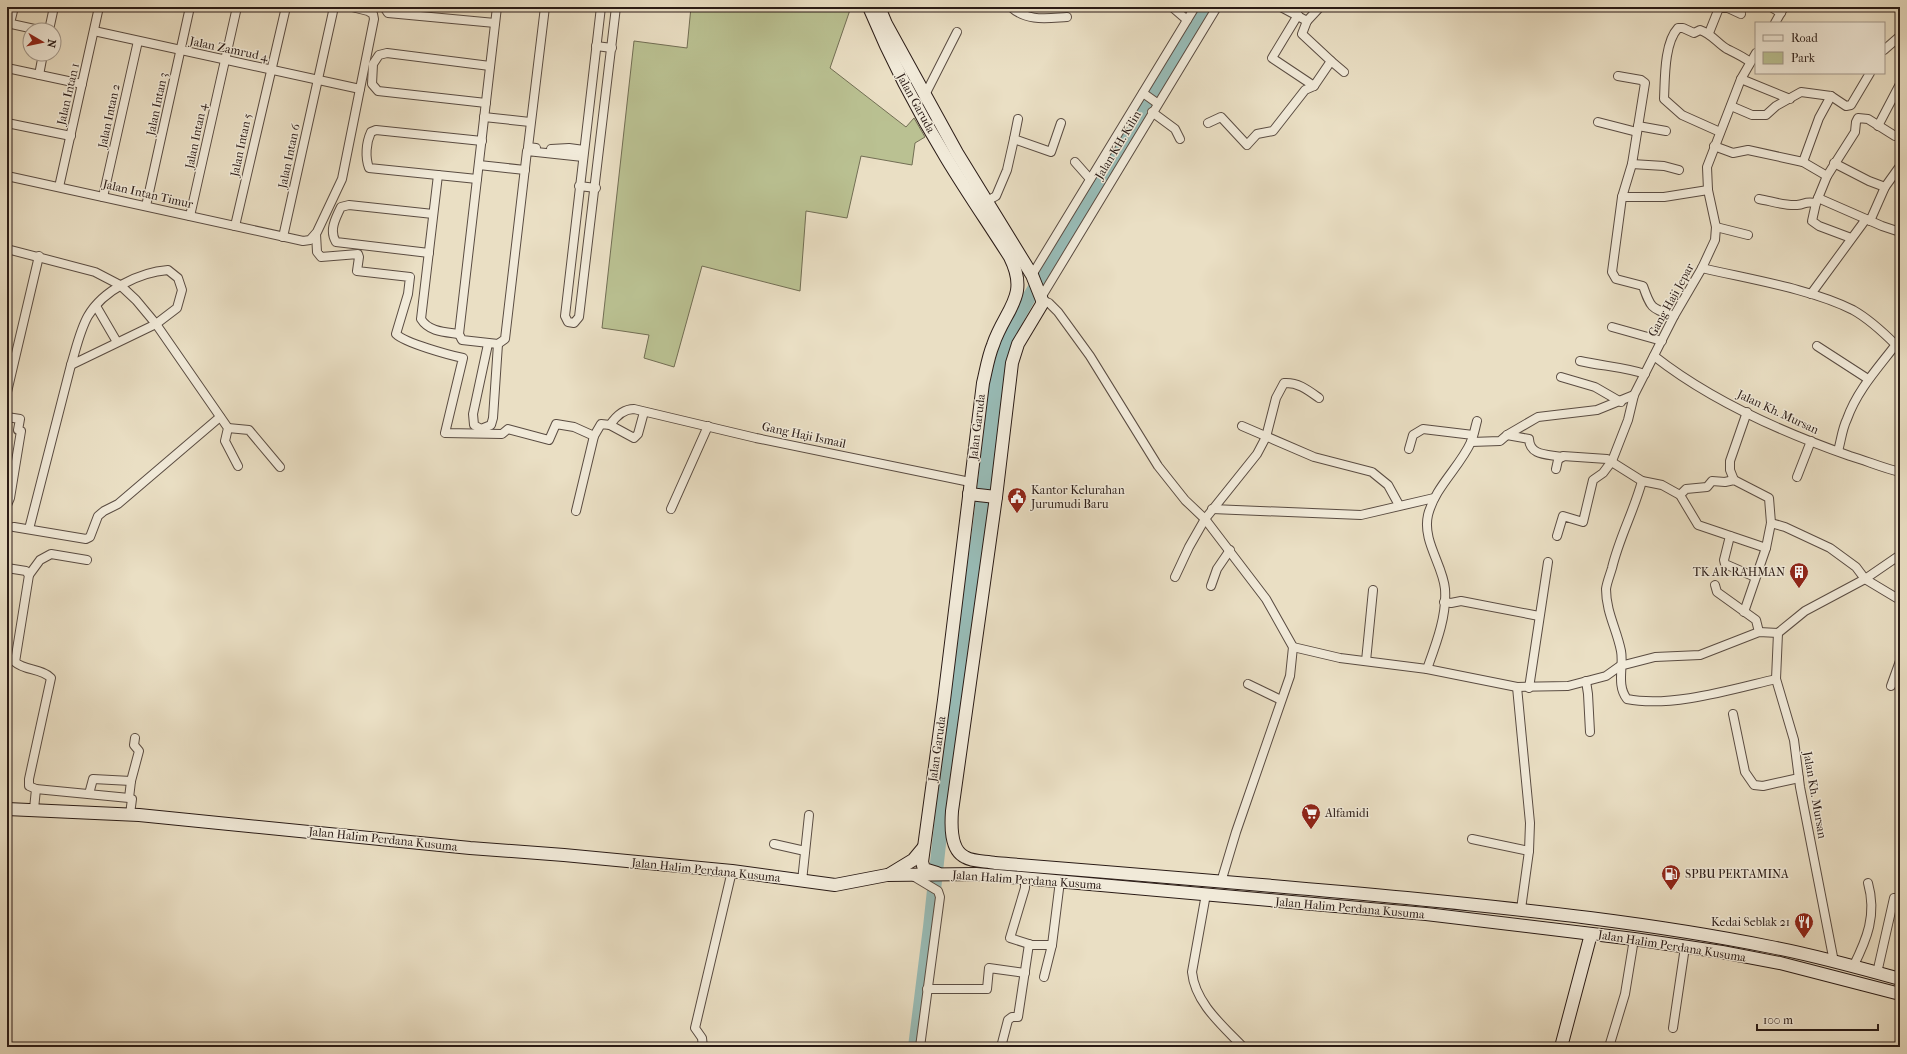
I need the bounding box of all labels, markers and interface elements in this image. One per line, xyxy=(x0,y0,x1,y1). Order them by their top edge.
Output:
north arrow xyxy=(22,22,62,62)
legend xyxy=(1755,22,1885,74)
text: Road xyxy=(1791,31,1818,45)
street label: Jalan Zamrud 4 xyxy=(187,34,270,64)
text: N xyxy=(44,38,58,49)
text: Park xyxy=(1791,51,1816,65)
street label: Jalan Intan 1 xyxy=(54,62,82,127)
street label: Jalan Garuda xyxy=(893,70,938,136)
street label: Jalan Intan 3 xyxy=(143,71,171,138)
street label: Jalan Intan 2 xyxy=(95,83,123,150)
street label: Jalan Intan 4 xyxy=(182,101,210,171)
street label: Jalan KH. Kilin xyxy=(1092,108,1144,183)
street label: Jalan Intan 5 xyxy=(227,112,255,179)
street label: Jalan Intan 6 xyxy=(275,122,303,191)
street label: Jalan Intan Timur xyxy=(100,177,195,211)
street label: Gang Haji Jepar xyxy=(1645,260,1697,339)
street label: Jalan Kh. Mursan xyxy=(1734,387,1821,437)
street label: Jalan Garuda xyxy=(966,393,988,462)
street label: Gang Haji Ismail xyxy=(761,419,848,451)
place label: Kantor Kelurahan Jurumudi Baru xyxy=(1030,483,1125,511)
public building icon: Kantor Kelurahan Jurumudi Baru xyxy=(1006,486,1028,514)
building icon: TK AR RAHMAN xyxy=(1788,561,1810,589)
place label: TK AR RAHMAN xyxy=(1693,565,1785,579)
street label: Jalan Garuda xyxy=(925,715,949,784)
street label: Jalan Kh. Mursan xyxy=(1800,749,1830,840)
supermarket icon: Alfamidi xyxy=(1300,802,1322,830)
place label: Alfamidi xyxy=(1324,806,1370,820)
street label: Jalan Halim Perdana Kusuma xyxy=(307,824,459,854)
street label: Jalan Halim Perdana Kusuma xyxy=(630,855,782,885)
fuel station icon: SPBU PERTAMINA xyxy=(1660,863,1682,891)
place label: SPBU PERTAMINA xyxy=(1685,867,1789,881)
street label: Jalan Halim Perdana Kusuma xyxy=(951,868,1103,892)
street label: Jalan Halim Perdana Kusuma xyxy=(1274,894,1426,922)
restaurant icon: Kedai Seblak 21 xyxy=(1793,911,1815,939)
place label: Kedai Seblak 21 xyxy=(1711,915,1790,929)
street label: Jalan Halim Perdana Kusuma xyxy=(1596,927,1747,965)
scale bar xyxy=(1757,1006,1878,1032)
text: 100 m xyxy=(1763,1013,1793,1027)

